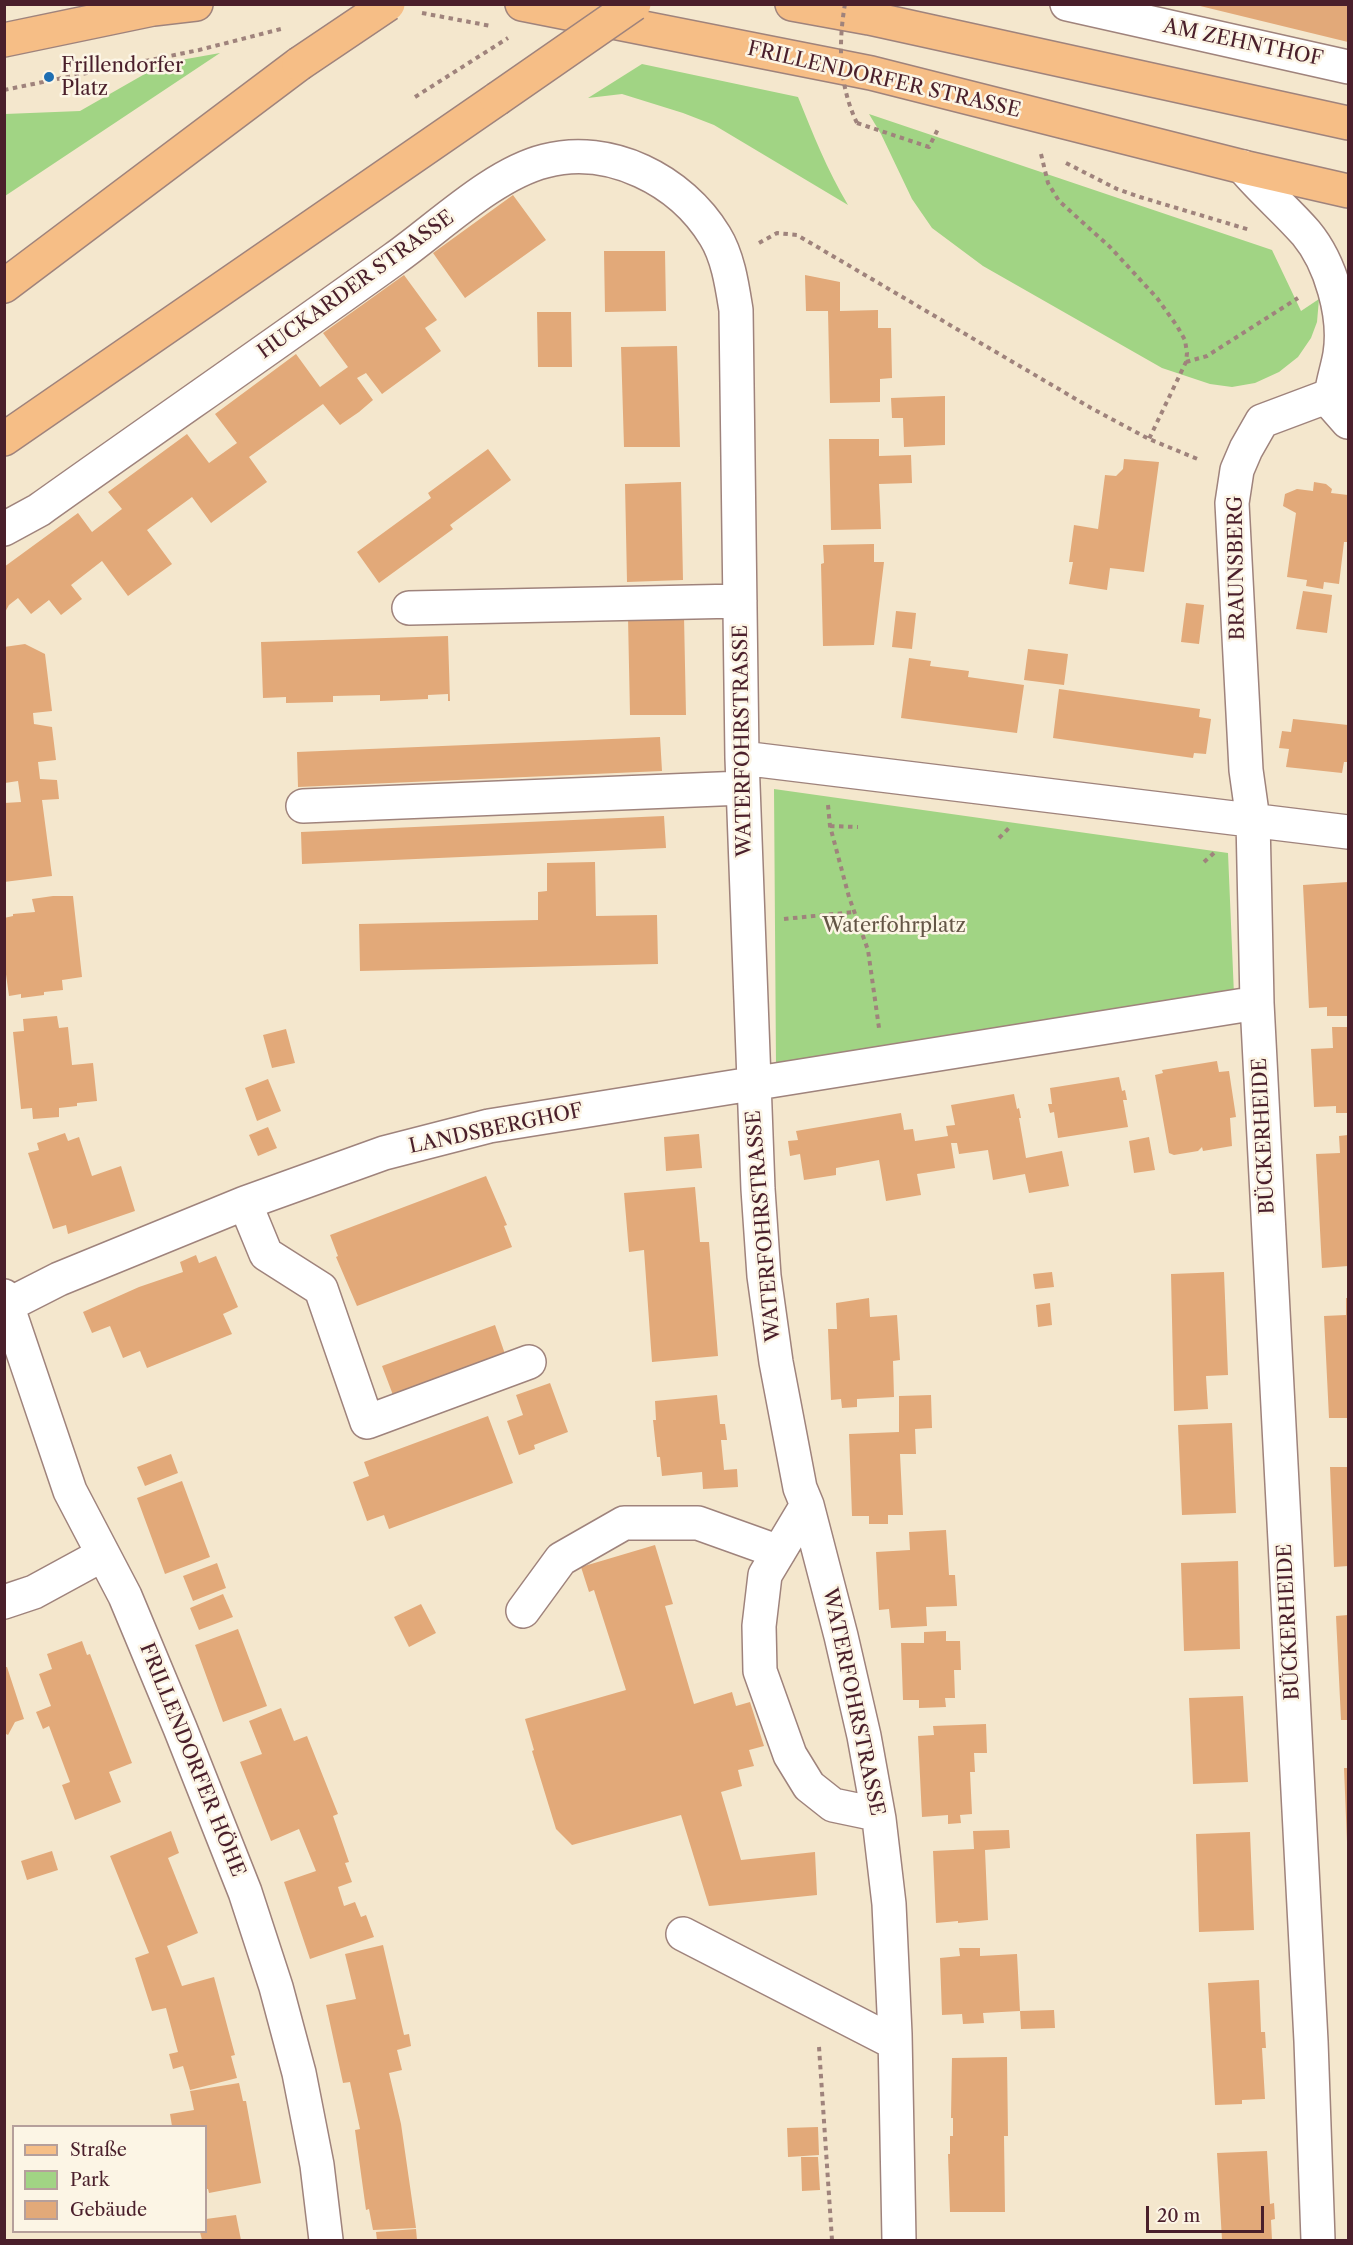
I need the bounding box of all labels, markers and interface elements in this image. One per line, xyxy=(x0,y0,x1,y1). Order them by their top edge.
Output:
street label: AM ZEHNTHOF xyxy=(1161,14,1325,72)
street label: FRILLENDORFER STRASSE xyxy=(745,37,1023,123)
place label: Frillendorfer Platz xyxy=(61,54,183,101)
marker: Frillendorfer Platz xyxy=(42,70,56,84)
street label: HUCKARDER STRASSE xyxy=(253,206,459,364)
street label: BRAUNSBERG xyxy=(1224,495,1250,641)
street label: WATERFOHRSTRASSE xyxy=(729,625,757,857)
park label: Waterfohrplatz xyxy=(822,914,966,938)
street label: BÜCKERHEIDE xyxy=(1248,1057,1280,1215)
street label: LANDSBERGHOF xyxy=(407,1099,585,1159)
street label: WATERFOHRSTRASSE xyxy=(742,1109,786,1343)
street label: BÜCKERHEIDE xyxy=(1273,1543,1305,1701)
street label: WATERFOHRSTRASSE xyxy=(817,1586,889,1818)
street label: FRILLENDORFER HÖHE xyxy=(134,1640,250,1880)
legend xyxy=(12,2125,207,2233)
text: Straße xyxy=(70,2139,127,2161)
text: Park xyxy=(70,2169,109,2191)
scale bar xyxy=(1149,2194,1268,2232)
text: Gebäude xyxy=(70,2199,147,2221)
text: 20 m xyxy=(1157,2205,1200,2227)

